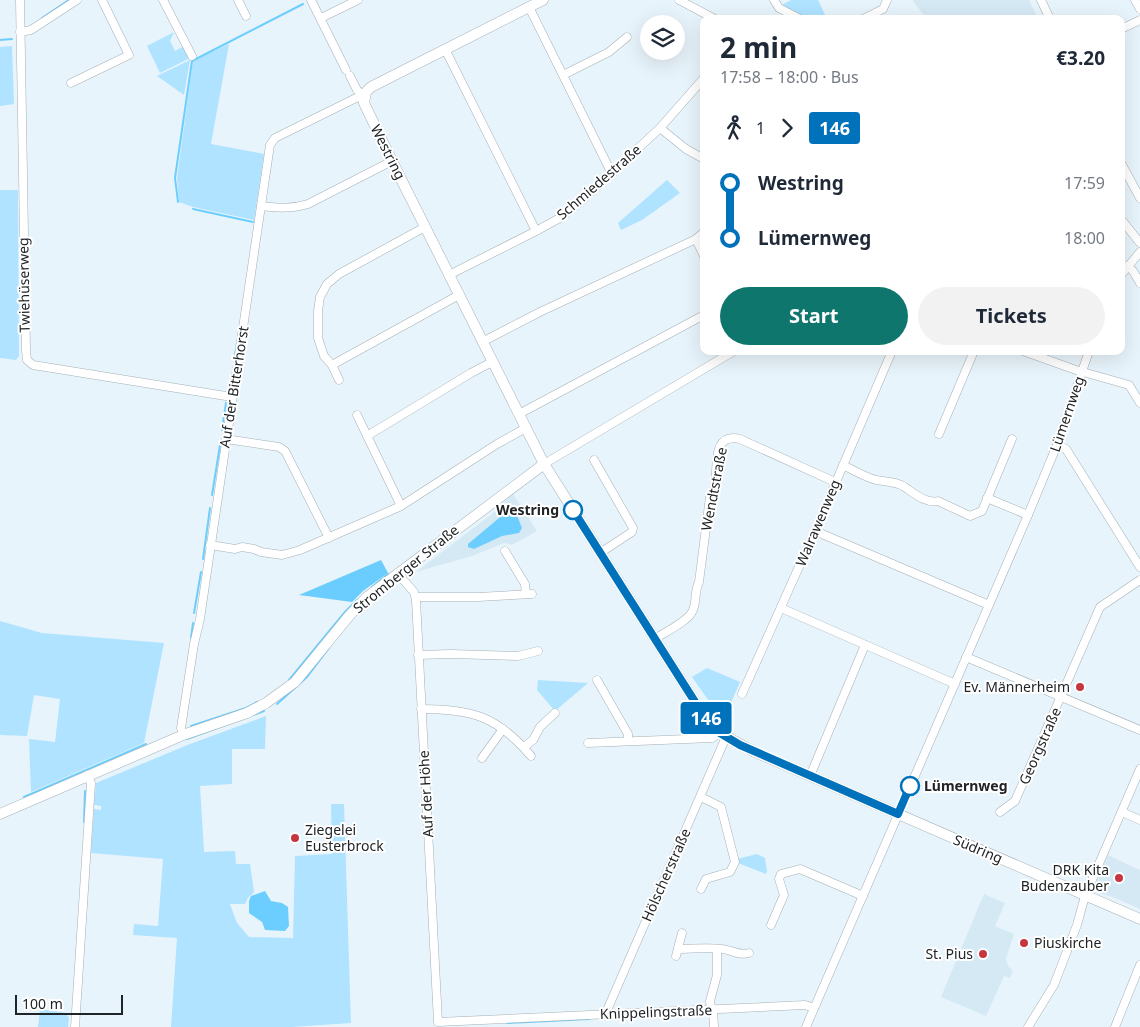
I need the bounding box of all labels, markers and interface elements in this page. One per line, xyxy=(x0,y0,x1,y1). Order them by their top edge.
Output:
map controls xyxy=(640,15,685,60)
button: layers xyxy=(640,15,685,60)
text: 2 min xyxy=(720,28,797,66)
text: €3.20 xyxy=(1056,45,1105,71)
text: 17:58 – 18:00 · Bus xyxy=(720,66,859,88)
icon: walk xyxy=(720,114,748,142)
icon: forward xyxy=(773,114,801,142)
text: 146 xyxy=(819,116,850,140)
text: 1 xyxy=(756,117,765,139)
street label: Westring xyxy=(367,121,410,182)
street label: Schmiedestraße xyxy=(552,140,645,224)
text: Westring xyxy=(758,170,844,196)
text: 17:59 xyxy=(1064,172,1105,194)
text: Lümernweg xyxy=(758,225,871,251)
text: 18:00 xyxy=(1064,227,1105,249)
street label: Twiehüserweg xyxy=(13,237,34,333)
button: Start xyxy=(720,287,908,345)
button: Tickets xyxy=(918,287,1105,345)
street label: Auf der Bitterhorst xyxy=(214,325,253,449)
street label: Lümernweg xyxy=(1045,373,1088,454)
street label: Wendtstraße xyxy=(696,445,731,532)
street label: Walrawenweg xyxy=(791,476,844,569)
place label: Westring xyxy=(496,500,559,519)
marker: Westring xyxy=(563,500,583,520)
street label: Stromberger Straße xyxy=(349,520,463,617)
place label: Ev. Männerheim xyxy=(963,677,1070,696)
marker: Ev. Männerheim xyxy=(1074,681,1086,693)
line badge: 146 xyxy=(677,702,735,734)
street label: Georgstraße xyxy=(1014,704,1065,787)
text: 146 xyxy=(691,706,721,730)
street label: Auf der Höhe xyxy=(414,750,437,838)
marker: Lümernweg xyxy=(900,776,920,796)
place label: Lümernweg xyxy=(924,776,1007,795)
place label: Ziegelei Eusterbrock xyxy=(305,820,384,855)
street label: Hölscherstraße xyxy=(637,825,695,924)
street label: Südring xyxy=(951,830,1006,867)
marker: Ziegelei Eusterbrock xyxy=(289,832,301,844)
place label: DRK Kita Budenzauber xyxy=(1021,860,1109,895)
marker: DRK Kita Budenzauber xyxy=(1113,872,1125,884)
place label: Piuskirche xyxy=(1034,933,1101,952)
marker: Piuskirche xyxy=(1018,937,1030,949)
place label: St. Pius xyxy=(925,944,973,963)
marker: St. Pius xyxy=(977,948,989,960)
scale bar xyxy=(15,992,122,1015)
text: 100 m xyxy=(22,994,63,1013)
street label: Knippelingstraße xyxy=(599,1000,713,1023)

